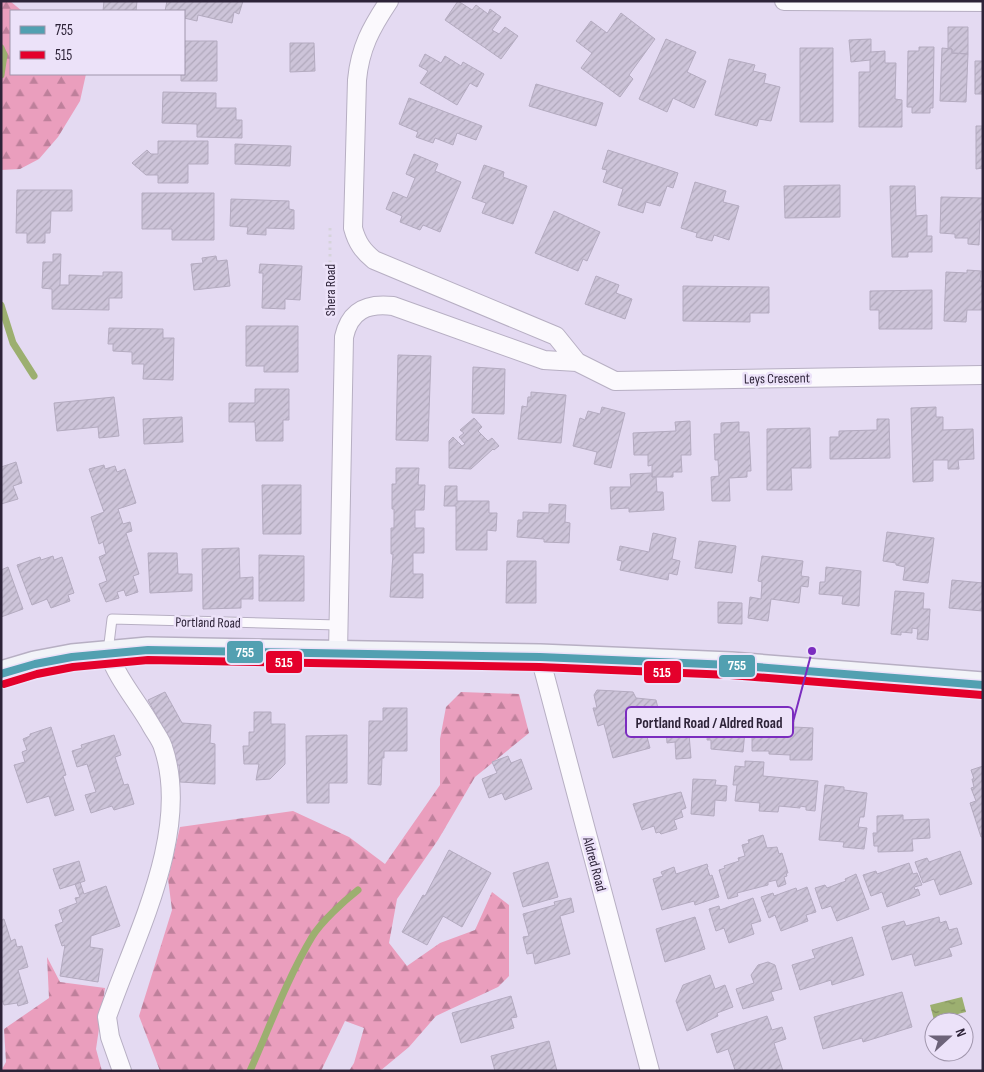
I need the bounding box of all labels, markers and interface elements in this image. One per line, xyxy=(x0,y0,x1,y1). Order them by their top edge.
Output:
legend xyxy=(10,10,185,75)
text: 755 xyxy=(55,21,73,40)
text: 515 xyxy=(55,46,72,65)
street label: Shera Road xyxy=(322,264,339,316)
street label: Leys Crescent xyxy=(744,369,810,388)
street label: Portland Road xyxy=(175,613,241,632)
line badge: 755 xyxy=(226,640,264,664)
text: 755 xyxy=(236,644,254,661)
line badge: 515 xyxy=(265,650,303,674)
text: 515 xyxy=(275,654,293,671)
line badge: 755 xyxy=(718,654,756,678)
text: 755 xyxy=(728,657,746,674)
line badge: 515 xyxy=(643,660,682,684)
text: 515 xyxy=(653,664,671,681)
callout: Portland Road / Aldred Road xyxy=(626,707,793,737)
text: Portland Road / Aldred Road xyxy=(636,714,782,733)
street label: Aldred Road xyxy=(579,834,610,893)
north arrow xyxy=(924,1012,974,1062)
text: N xyxy=(951,1026,970,1039)

